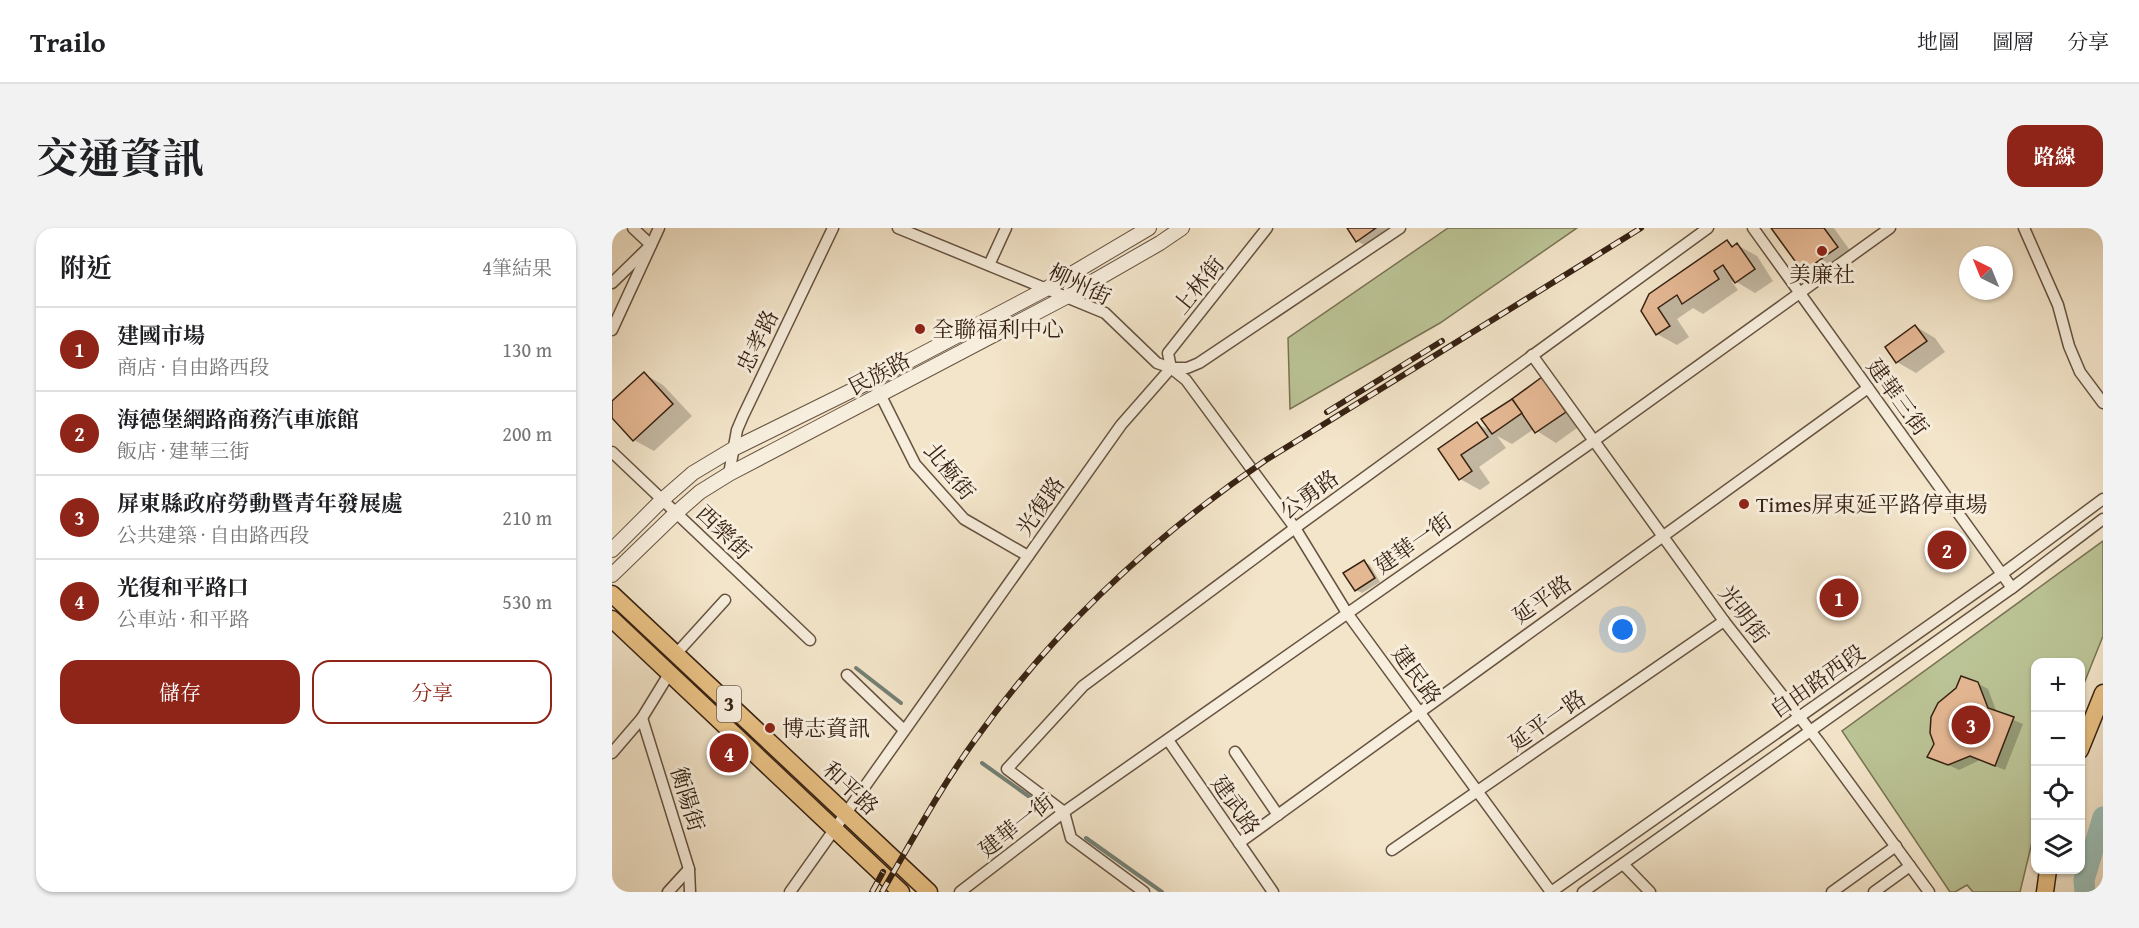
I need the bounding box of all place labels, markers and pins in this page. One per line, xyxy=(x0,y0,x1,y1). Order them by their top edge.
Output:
marker: 美廉社 xyxy=(1815,244,1829,258)
place label: 美廉社 xyxy=(1789,258,1855,290)
place label: 全聯福利中心 xyxy=(932,313,1064,345)
marker: 全聯福利中心 xyxy=(913,322,927,336)
place label: Times屏東延平路停車場 xyxy=(1756,488,1988,520)
marker: Times屏東延平路停車場 xyxy=(1737,497,1751,511)
pin: 2 xyxy=(1928,528,1966,572)
pin: 1 xyxy=(1820,576,1858,620)
pin: 3 xyxy=(1952,702,1990,748)
place label: 博志資訊 xyxy=(782,712,870,744)
marker: 博志資訊 xyxy=(763,721,777,735)
pin: 4 xyxy=(710,730,748,776)

